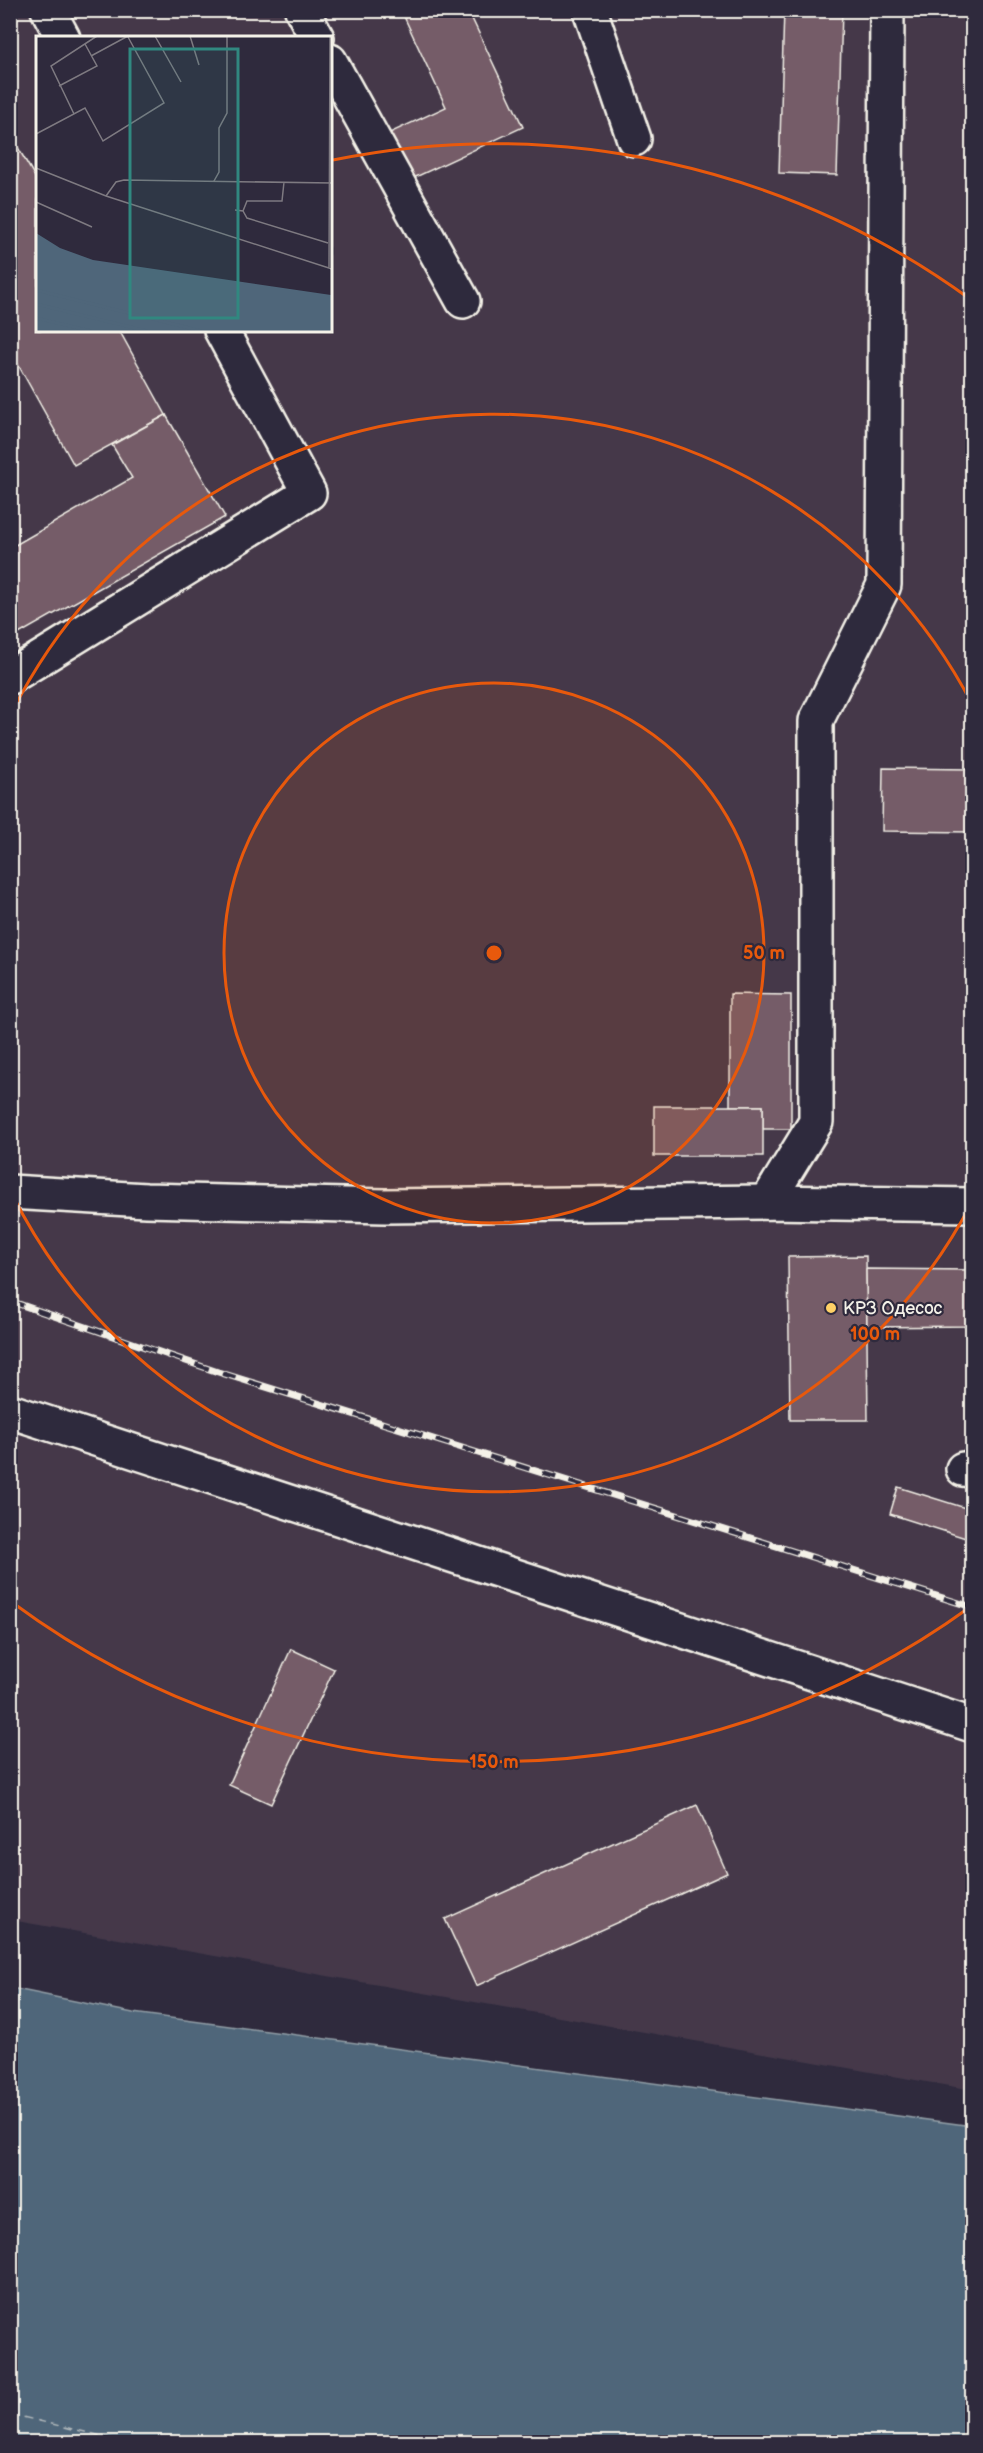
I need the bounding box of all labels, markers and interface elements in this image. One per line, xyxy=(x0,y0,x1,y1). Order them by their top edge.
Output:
inset map xyxy=(36,36,332,332)
centre of rings xyxy=(484,943,504,963)
text: 50 m xyxy=(743,943,785,964)
place label: КРЗ Одесос xyxy=(843,1298,943,1319)
marker: КРЗ Одесос xyxy=(824,1301,838,1315)
text: 100 m xyxy=(850,1324,900,1345)
text: 150 m xyxy=(469,1752,519,1773)

